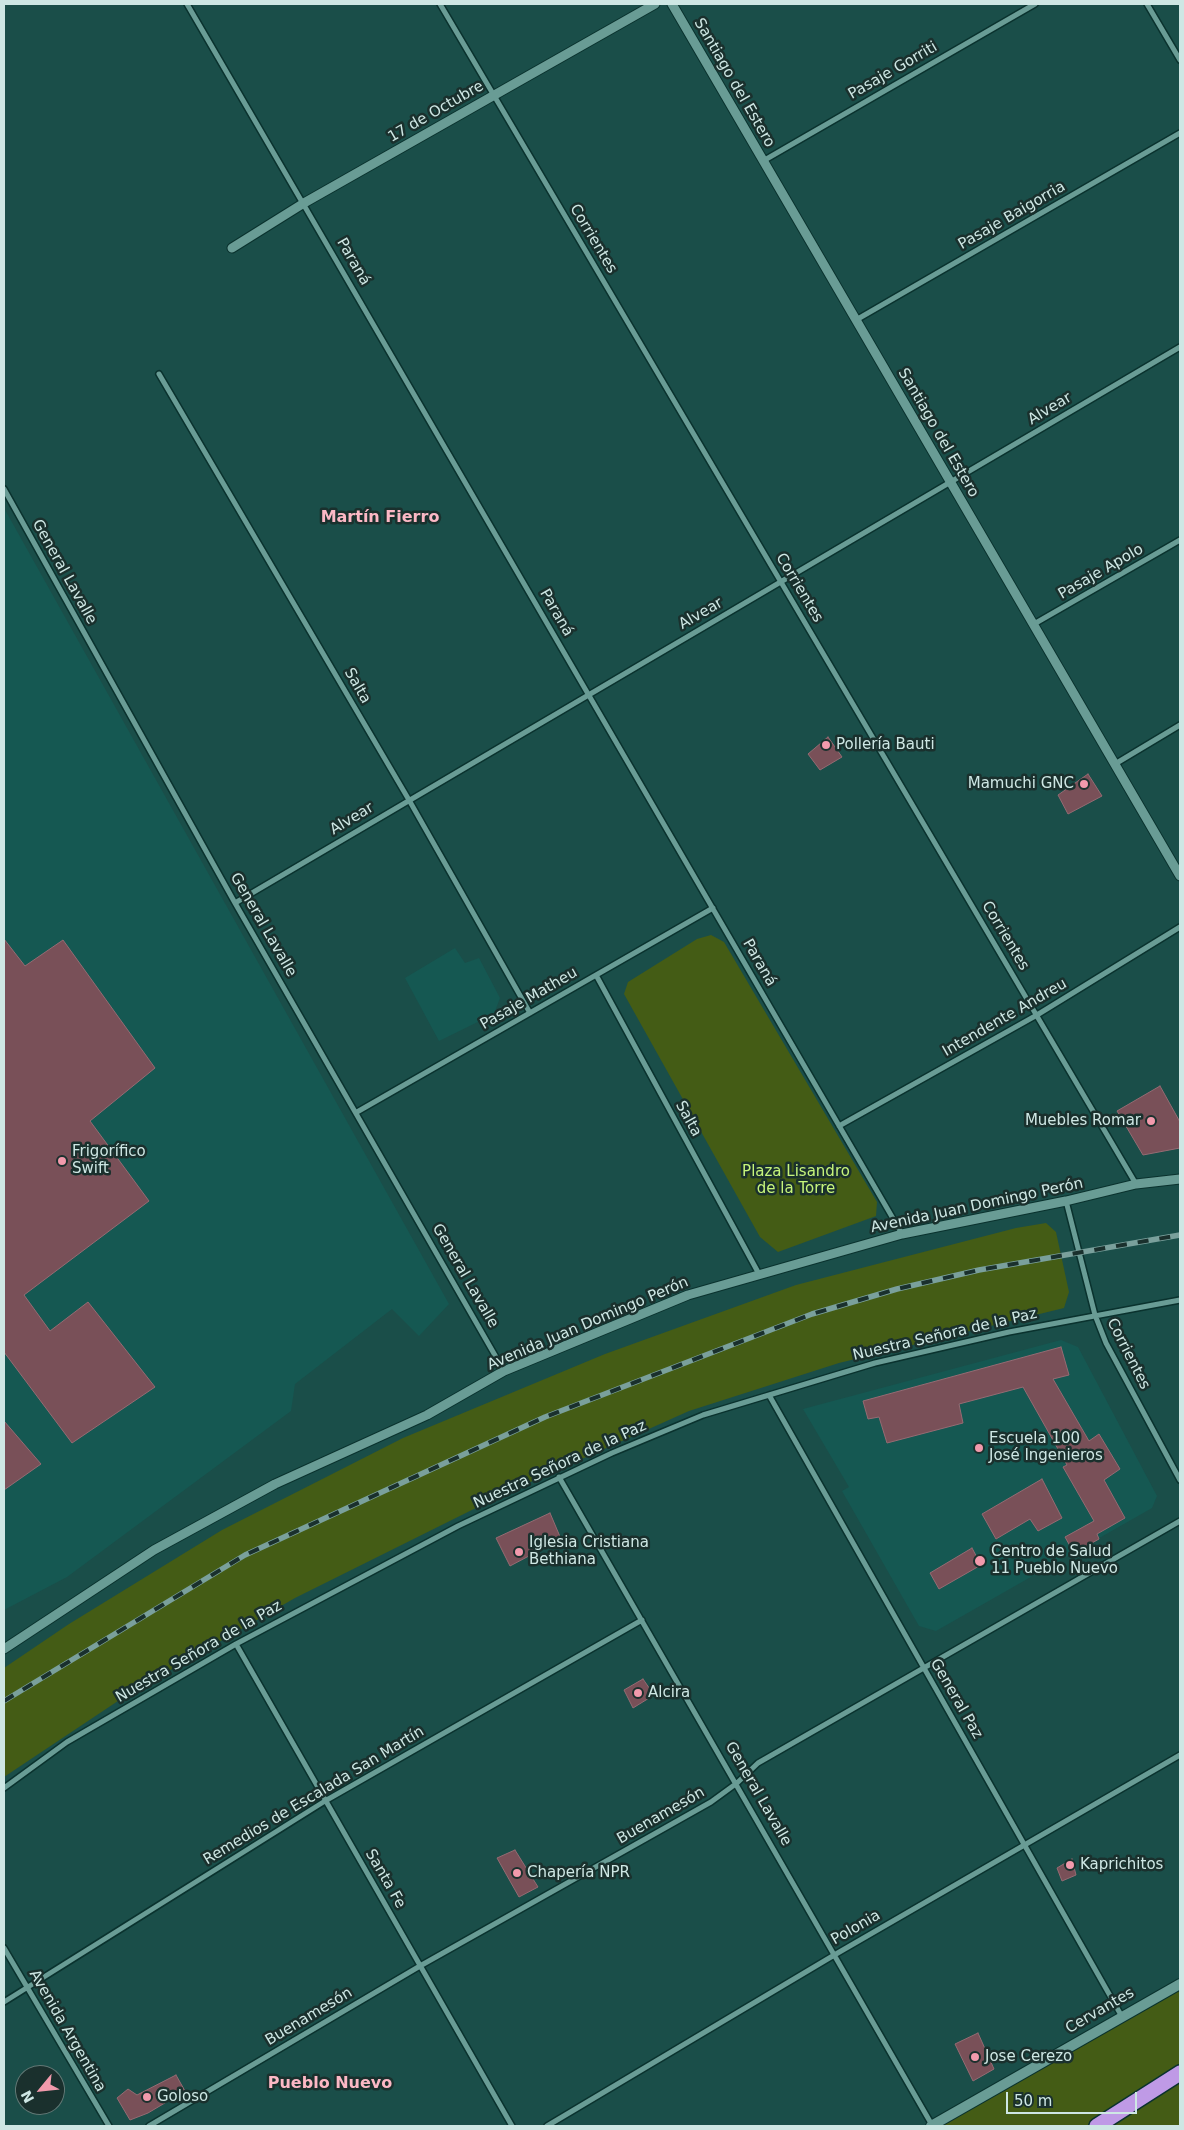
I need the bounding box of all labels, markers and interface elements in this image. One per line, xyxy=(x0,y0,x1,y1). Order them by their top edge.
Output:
street label: Santiago del Estero xyxy=(690,15,778,151)
street label: Pasaje Gorriti xyxy=(845,38,941,104)
street label: 17 de Octubre xyxy=(385,77,487,147)
street label: Pasaje Baigorria xyxy=(955,178,1069,254)
street label: Corrientes xyxy=(565,201,621,277)
street label: Paraná xyxy=(332,235,374,289)
street label: Santiago del Estero xyxy=(894,365,982,501)
street label: Alvear xyxy=(1025,389,1075,429)
district label: Martín Fierro xyxy=(321,508,439,528)
street label: General Lavalle xyxy=(28,516,100,628)
street label: Pasaje Apolo xyxy=(1055,540,1147,604)
street label: Corrientes xyxy=(771,550,827,626)
street label: Paraná xyxy=(535,586,577,640)
street label: Alvear xyxy=(676,594,726,634)
street label: Salta xyxy=(340,665,374,707)
place label: Pollería Bauti xyxy=(836,736,935,754)
marker: Pollería Bauti xyxy=(820,739,832,751)
place label: Mamuchi GNC xyxy=(968,775,1074,793)
marker: Mamuchi GNC xyxy=(1078,778,1090,790)
street label: Alvear xyxy=(327,799,377,839)
street label: General Lavalle xyxy=(226,870,300,980)
street label: Corrientes xyxy=(977,898,1033,974)
street label: Paraná xyxy=(738,936,780,990)
street label: Pasaje Matheu xyxy=(477,964,581,1034)
street label: Intendente Andreu xyxy=(940,975,1070,1061)
street label: Salta xyxy=(671,1098,705,1140)
place label: Muebles Romar xyxy=(1025,1112,1141,1130)
marker: Muebles Romar xyxy=(1145,1115,1157,1127)
place label: Frigorífico Swift xyxy=(72,1143,146,1178)
marker: Frigorífico Swift xyxy=(56,1155,68,1167)
park label: Plaza Lisandro de la Torre xyxy=(742,1163,850,1198)
street label: Avenida Juan Domingo Perón xyxy=(869,1175,1085,1237)
street label: General Lavalle xyxy=(428,1221,502,1331)
street label: Avenida Juan Domingo Perón xyxy=(485,1273,691,1375)
street label: Nuestra Señora de la Paz xyxy=(851,1305,1039,1365)
street label: Corrientes xyxy=(1102,1315,1154,1393)
street label: Nuestra Señora de la Paz xyxy=(471,1417,649,1513)
place label: Escuela 100 José Ingenieros xyxy=(989,1430,1103,1465)
marker: Escuela 100 José Ingenieros xyxy=(973,1442,985,1454)
place label: Iglesia Cristiana Bethiana xyxy=(529,1534,649,1569)
place label: Centro de Salud 11 Pueblo Nuevo xyxy=(991,1543,1118,1578)
marker: Iglesia Cristiana Bethiana xyxy=(513,1546,525,1558)
marker: Centro de Salud 11 Pueblo Nuevo xyxy=(973,1554,987,1568)
street label: Nuestra Señora de la Paz xyxy=(113,1597,285,1707)
street label: General Paz xyxy=(926,1656,986,1742)
place label: Alcira xyxy=(648,1684,690,1702)
marker: Alcira xyxy=(632,1687,644,1699)
street label: Remedios de Escalada San Martín xyxy=(200,1723,428,1869)
street label: General Lavalle xyxy=(721,1739,795,1849)
street label: Buenamesón xyxy=(614,1784,708,1848)
street label: Santa Fe xyxy=(361,1846,409,1912)
place label: Kaprichitos xyxy=(1080,1856,1163,1874)
marker: Kaprichitos xyxy=(1064,1859,1076,1871)
place label: Chapería NPR xyxy=(527,1864,630,1882)
marker: Chapería NPR xyxy=(511,1867,523,1879)
street label: Polonia xyxy=(828,1907,884,1949)
street label: Avenida Argentina xyxy=(25,1967,109,2095)
street label: Buenamesón xyxy=(262,1984,356,2050)
street label: Cervantes xyxy=(1062,1984,1138,2038)
place label: Jose Cerezo xyxy=(985,2048,1072,2066)
marker: Jose Cerezo xyxy=(969,2051,981,2063)
north arrow xyxy=(15,2065,65,2115)
district label: Pueblo Nuevo xyxy=(268,2074,392,2094)
scale bar xyxy=(1009,2082,1140,2114)
text: N xyxy=(18,2088,37,2106)
place label: Goloso xyxy=(157,2088,208,2106)
marker: Goloso xyxy=(141,2091,153,2103)
text: 50 m xyxy=(1014,2092,1052,2110)

